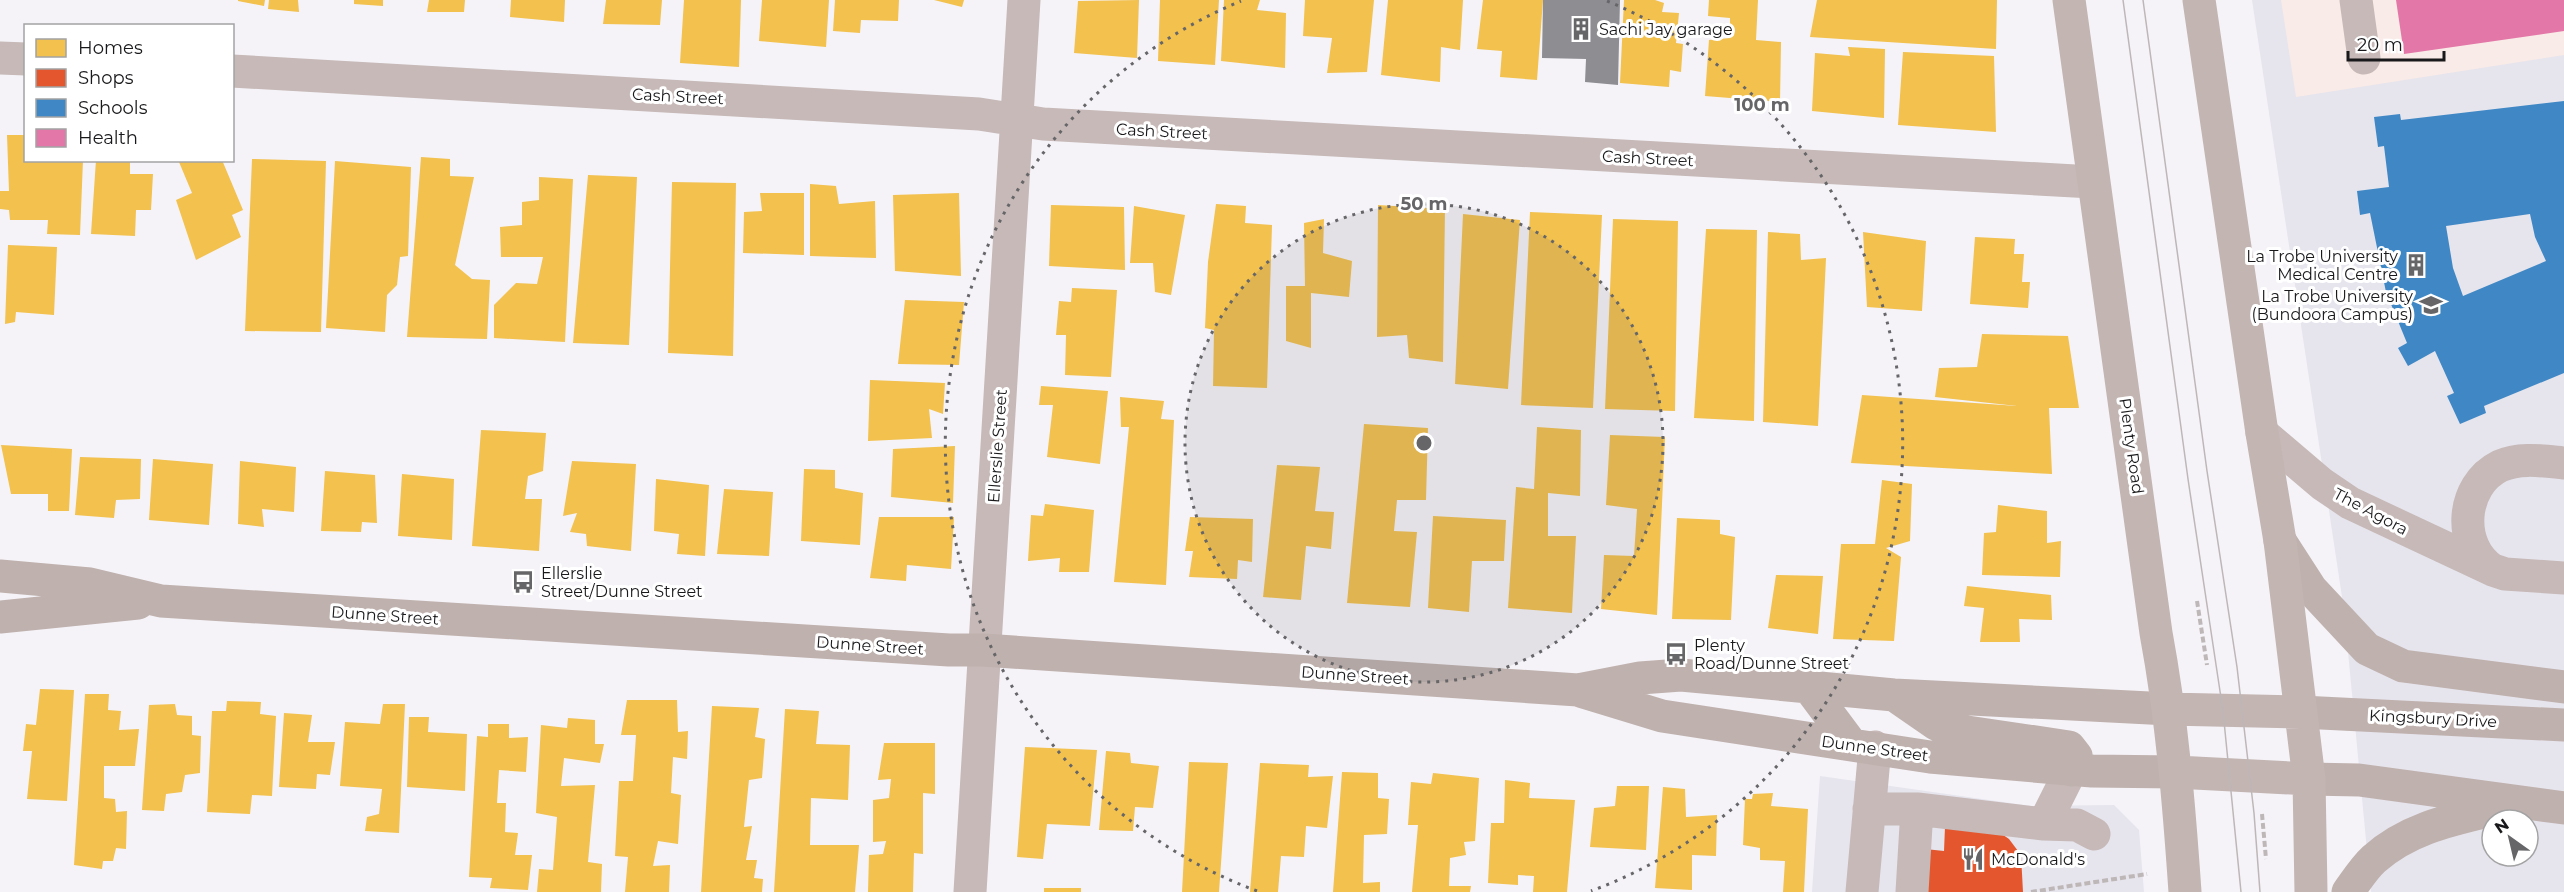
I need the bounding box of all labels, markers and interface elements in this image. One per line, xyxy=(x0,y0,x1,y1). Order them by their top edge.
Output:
building icon: Sachi Jay garage xyxy=(1568,16,1594,42)
place label: Sachi Jay garage xyxy=(1599,20,1733,39)
legend xyxy=(24,24,234,162)
scale bar xyxy=(2348,24,2444,62)
text: 20 m xyxy=(2357,34,2403,56)
text: Homes xyxy=(78,37,143,59)
text: Shops xyxy=(78,67,134,89)
street label: Cash Street xyxy=(632,85,725,108)
text: 100 m xyxy=(1734,94,1790,116)
text: Schools xyxy=(78,97,148,119)
street label: Cash Street xyxy=(1116,120,1209,143)
text: Health xyxy=(78,127,138,149)
street label: Cash Street xyxy=(1602,147,1695,170)
text: 50 m xyxy=(1401,193,1447,215)
place label: La Trobe University Medical Centre xyxy=(2246,247,2398,284)
building icon: La Trobe University Medical Centre xyxy=(2403,252,2429,278)
place label: La Trobe University (Bundoora Campus) xyxy=(2251,287,2413,324)
school or university icon: La Trobe University (Bundoora Campus) xyxy=(2418,292,2444,318)
street label: Ellerslie Street xyxy=(984,388,1011,504)
street label: Plenty Road xyxy=(2115,397,2148,495)
centre of rings xyxy=(1414,433,1434,453)
street label: The Agora xyxy=(2330,484,2411,539)
place label: Ellerslie Street/Dunne Street xyxy=(541,564,703,601)
bus stop icon: Ellerslie Street/Dunne Street xyxy=(510,569,536,595)
street label: Dunne Street xyxy=(331,602,440,629)
street label: Dunne Street xyxy=(816,632,925,659)
place label: Plenty Road/Dunne Street xyxy=(1694,636,1850,673)
bus stop icon: Plenty Road/Dunne Street xyxy=(1663,641,1689,667)
street label: Dunne Street xyxy=(1301,662,1410,689)
street label: Kingsbury Drive xyxy=(2369,706,2497,731)
street label: Dunne Street xyxy=(1820,732,1930,765)
north arrow xyxy=(2480,808,2540,868)
text: N xyxy=(2491,814,2513,837)
restaurant icon: McDonald's xyxy=(1960,846,1986,872)
place label: McDonald's xyxy=(1991,850,2085,869)

